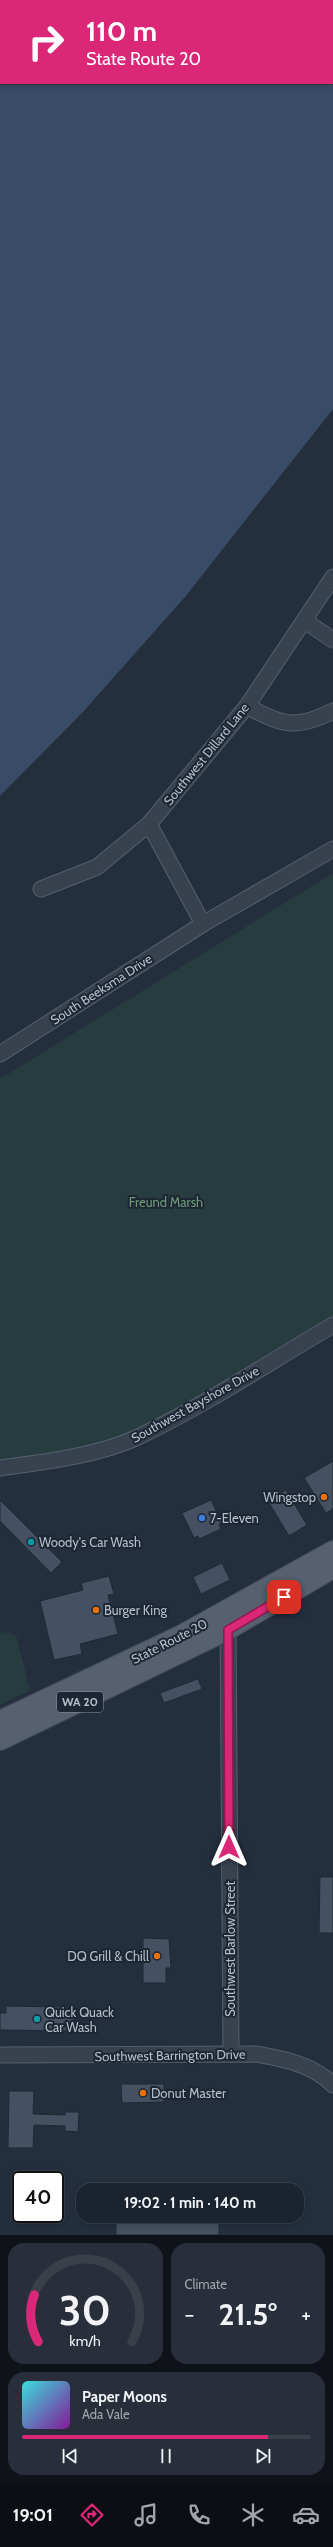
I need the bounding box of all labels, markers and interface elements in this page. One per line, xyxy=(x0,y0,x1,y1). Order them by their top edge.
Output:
text: 110 m xyxy=(86,14,157,48)
icon: right xyxy=(20,16,72,68)
text: State Route 20 xyxy=(86,48,201,70)
street label: Southwest Dillard Lane xyxy=(160,699,252,808)
street label: South Beeksma Drive xyxy=(47,950,155,1028)
park label: Freund Marsh xyxy=(129,1194,203,1210)
street label: Southwest Bayshore Drive xyxy=(128,1362,262,1446)
place label: Wingstop xyxy=(263,1489,316,1505)
marker: Wingstop xyxy=(319,1492,329,1502)
place label: 7-Eleven xyxy=(210,1510,259,1526)
marker: 7-Eleven xyxy=(197,1513,207,1523)
place label: Woody's Car Wash xyxy=(39,1534,141,1550)
marker: Woody's Car Wash xyxy=(26,1537,36,1547)
pin xyxy=(267,1580,301,1614)
icon: arrive xyxy=(273,1586,295,1608)
place label: Burger King xyxy=(104,1602,167,1618)
marker: Burger King xyxy=(91,1605,101,1615)
street label: State Route 20 xyxy=(128,1615,210,1667)
road number: WA 20 xyxy=(57,1692,103,1712)
position arrow xyxy=(208,1826,250,1868)
street label: Southwest Barlow Street xyxy=(222,1881,238,2017)
place label: DQ Grill & Chill xyxy=(67,1948,149,1964)
marker: DQ Grill & Chill xyxy=(152,1951,162,1961)
place label: Quick Quack Car Wash xyxy=(45,2004,114,2035)
marker: Quick Quack Car Wash xyxy=(32,2014,42,2024)
street label: Southwest Barrington Drive xyxy=(94,2046,246,2064)
place label: Donut Master xyxy=(151,2085,227,2101)
marker: Donut Master xyxy=(138,2088,148,2098)
speed limit sign: 40 xyxy=(12,2171,64,2223)
text: 19:02 · 1 min · 140 m xyxy=(124,2194,256,2212)
text: Climate xyxy=(185,2276,227,2292)
text: 30 xyxy=(59,2284,111,2334)
text: 21.5° xyxy=(219,2296,277,2333)
text: − xyxy=(185,2301,194,2328)
text: + xyxy=(301,2301,311,2328)
text: km/h xyxy=(70,2331,101,2349)
text: Paper Moons xyxy=(82,2388,167,2406)
text: Ada Vale xyxy=(82,2406,130,2422)
icon: previous xyxy=(59,2445,81,2467)
icon: pause xyxy=(155,2445,177,2467)
icon: next xyxy=(252,2445,274,2467)
icon: directions xyxy=(78,2501,106,2529)
icon: music xyxy=(132,2501,160,2529)
icon: phone xyxy=(185,2501,213,2529)
icon: climate xyxy=(239,2501,267,2529)
icon: car xyxy=(292,2501,320,2529)
text: 19:01 xyxy=(13,2504,53,2526)

